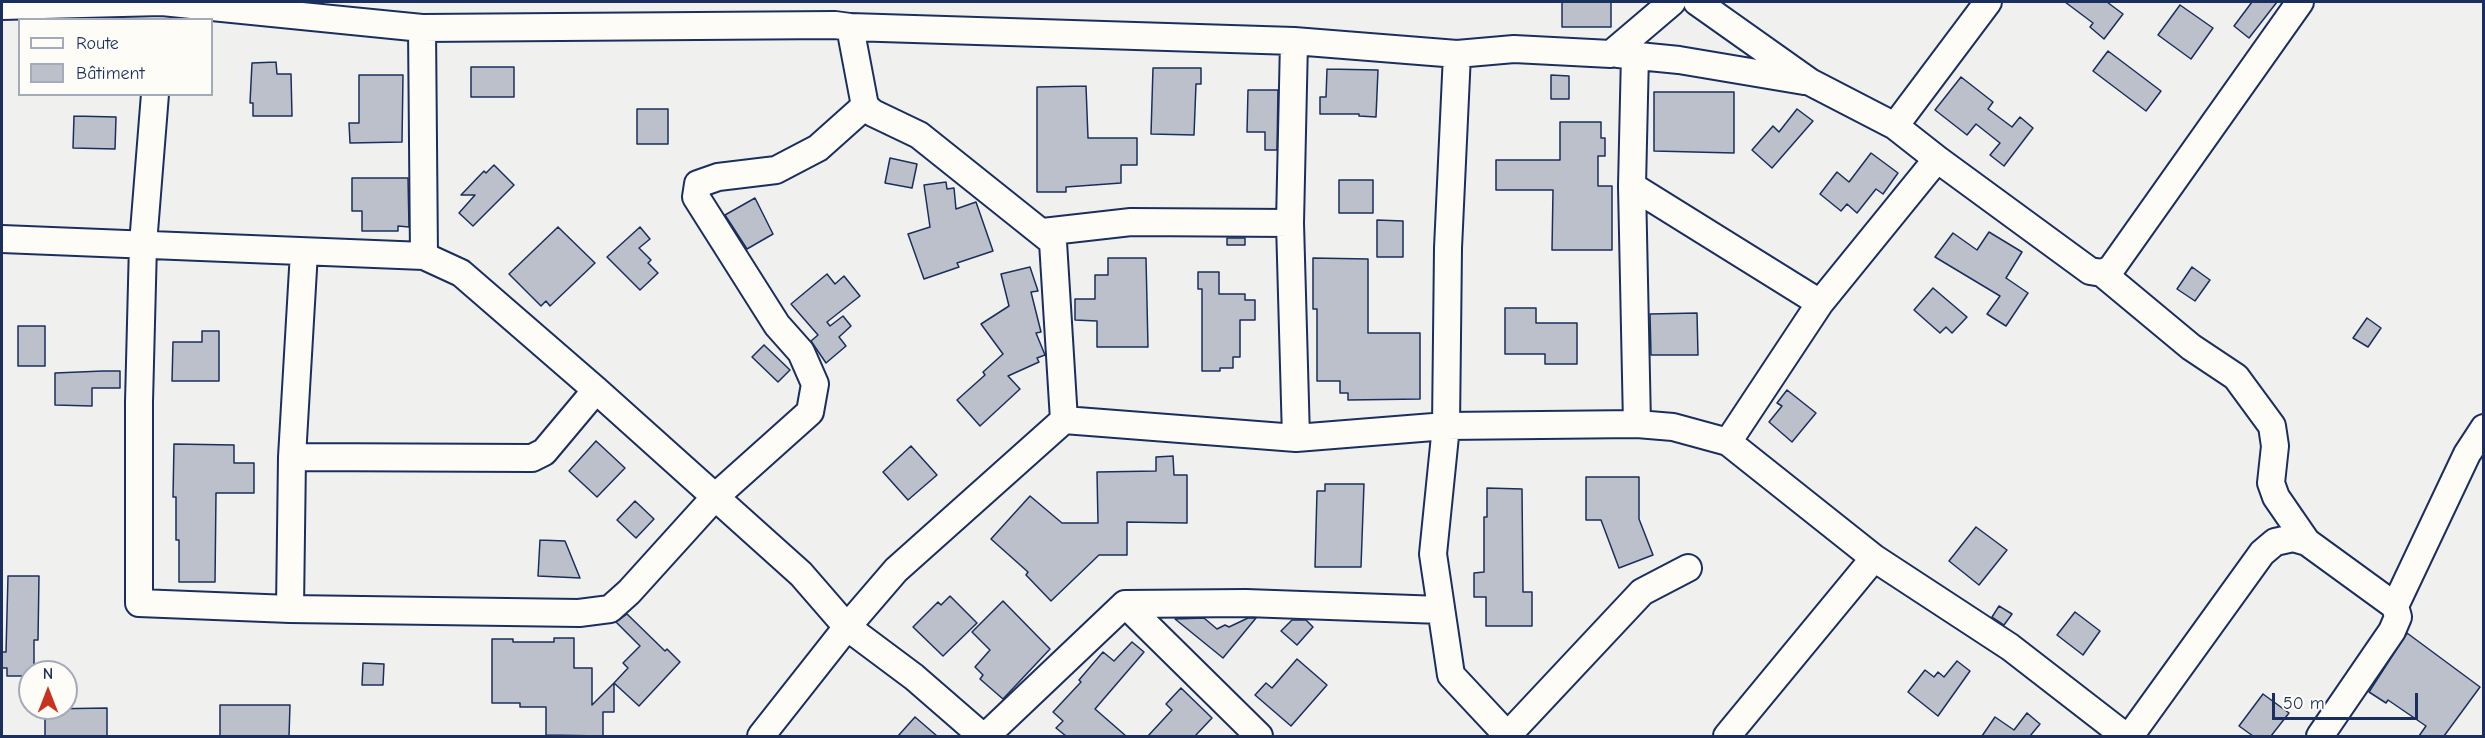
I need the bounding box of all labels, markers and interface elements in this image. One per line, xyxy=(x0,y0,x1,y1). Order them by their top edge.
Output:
legend xyxy=(18,18,213,96)
text: Route xyxy=(76,33,119,54)
text: Bâtiment xyxy=(76,63,145,84)
north arrow xyxy=(18,660,78,720)
text: N xyxy=(43,665,53,683)
scale bar xyxy=(2275,681,2420,719)
text: 50 m xyxy=(2283,693,2325,714)

